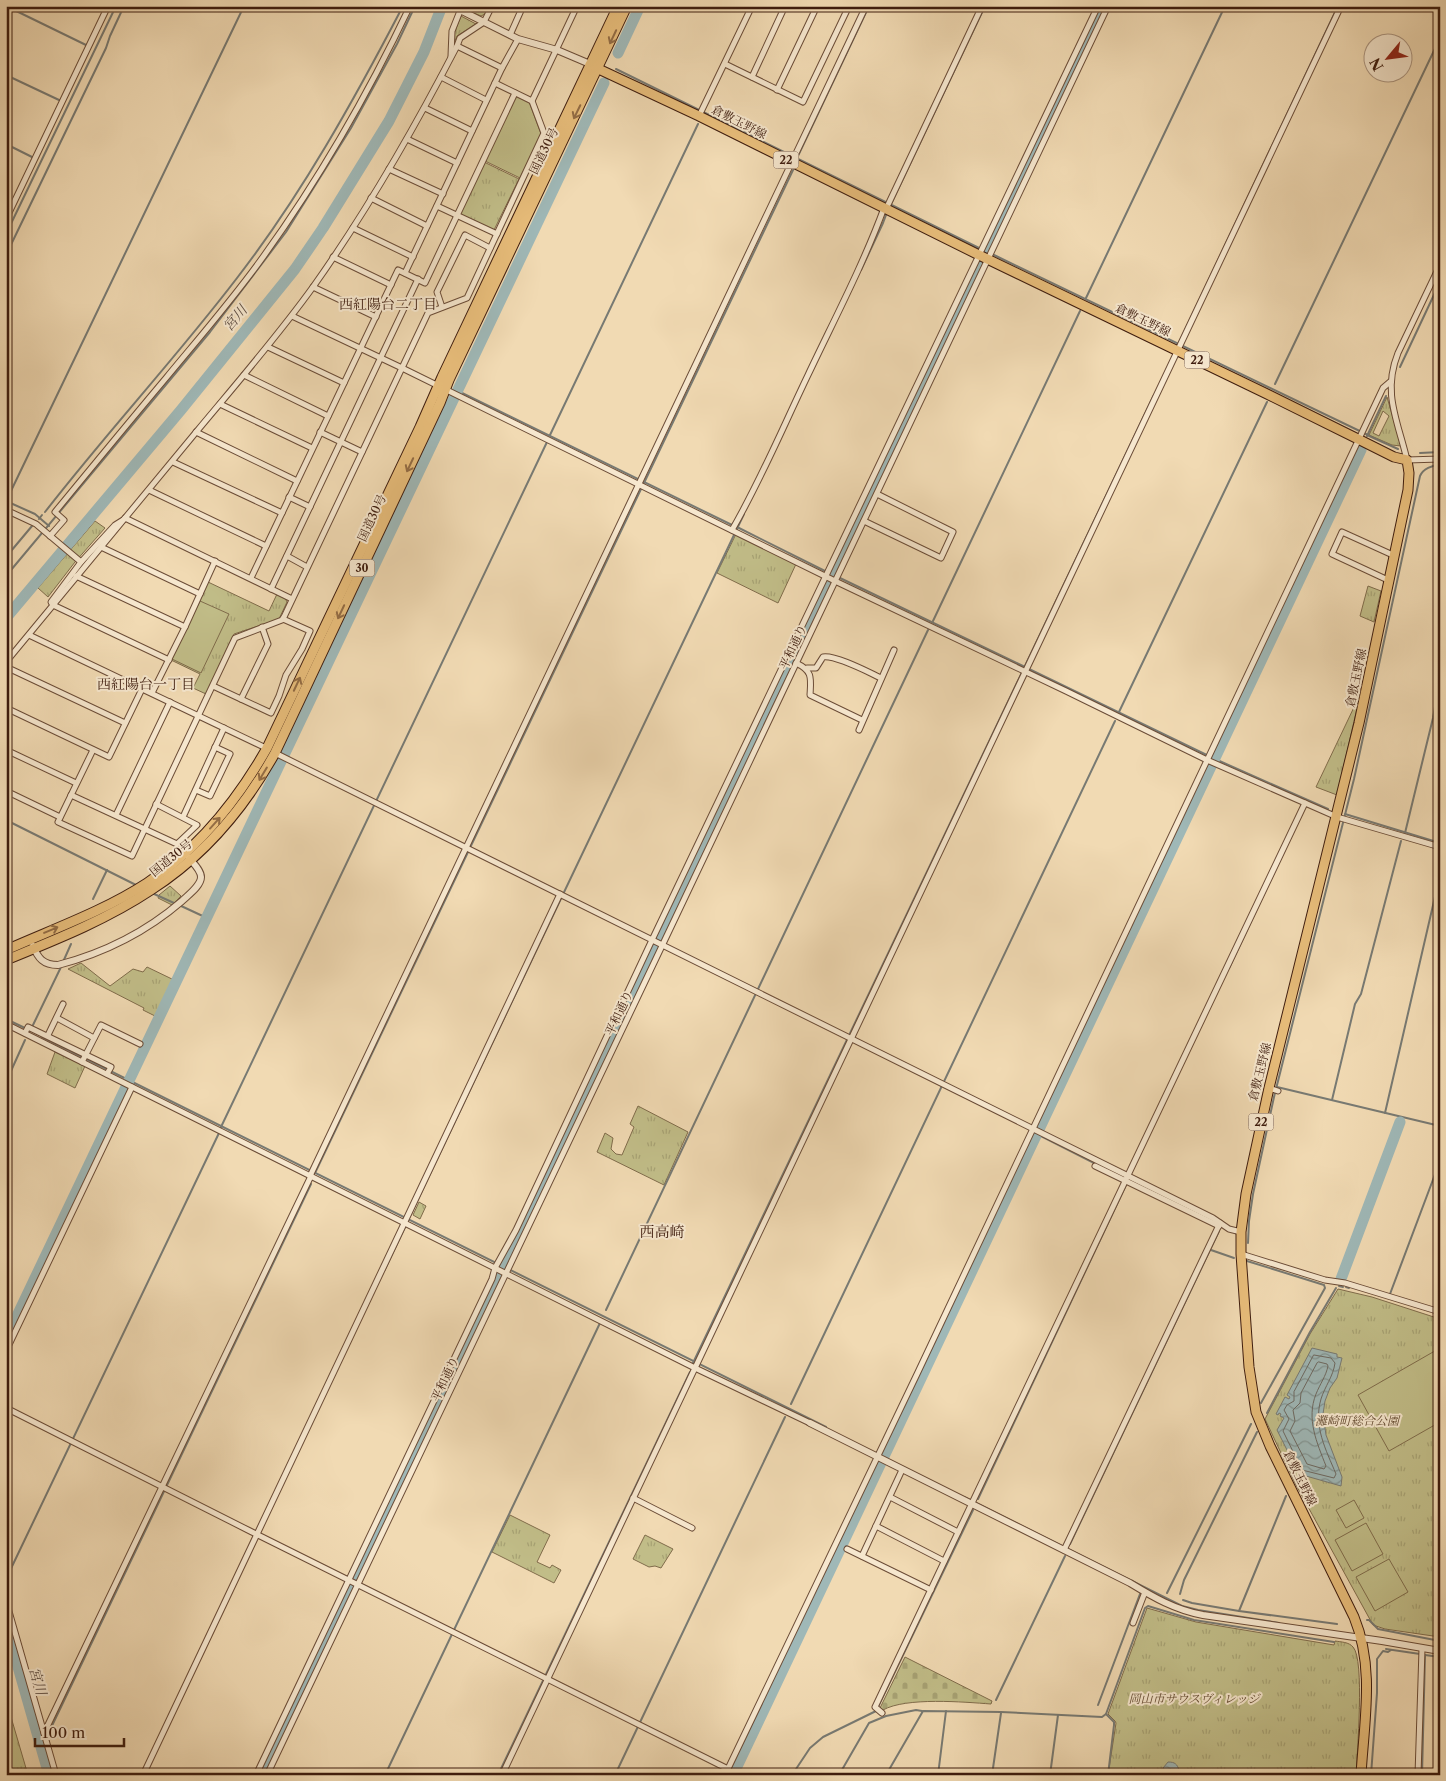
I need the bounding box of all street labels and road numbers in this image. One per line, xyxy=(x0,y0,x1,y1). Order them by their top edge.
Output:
street label: 倉敷玉野線 xyxy=(709,101,769,142)
street label: 国道30号 xyxy=(526,125,561,177)
road number: 22 xyxy=(774,152,798,168)
street label: 倉敷玉野線 xyxy=(1113,300,1173,339)
road number: 22 xyxy=(1184,352,1210,368)
street label: 国道30号 xyxy=(354,492,389,544)
road number: 30 xyxy=(350,560,374,576)
street label: 平和通り xyxy=(776,622,809,672)
street label: 倉敷玉野線 xyxy=(1342,647,1369,709)
street label: 国道30号 xyxy=(146,836,195,879)
street label: 平和通り xyxy=(602,988,635,1038)
street label: 倉敷玉野線 xyxy=(1245,1041,1274,1103)
road number: 22 xyxy=(1248,1114,1274,1130)
street label: 平和通り xyxy=(428,1354,461,1404)
street label: 倉敷玉野線 xyxy=(1281,1448,1320,1508)

